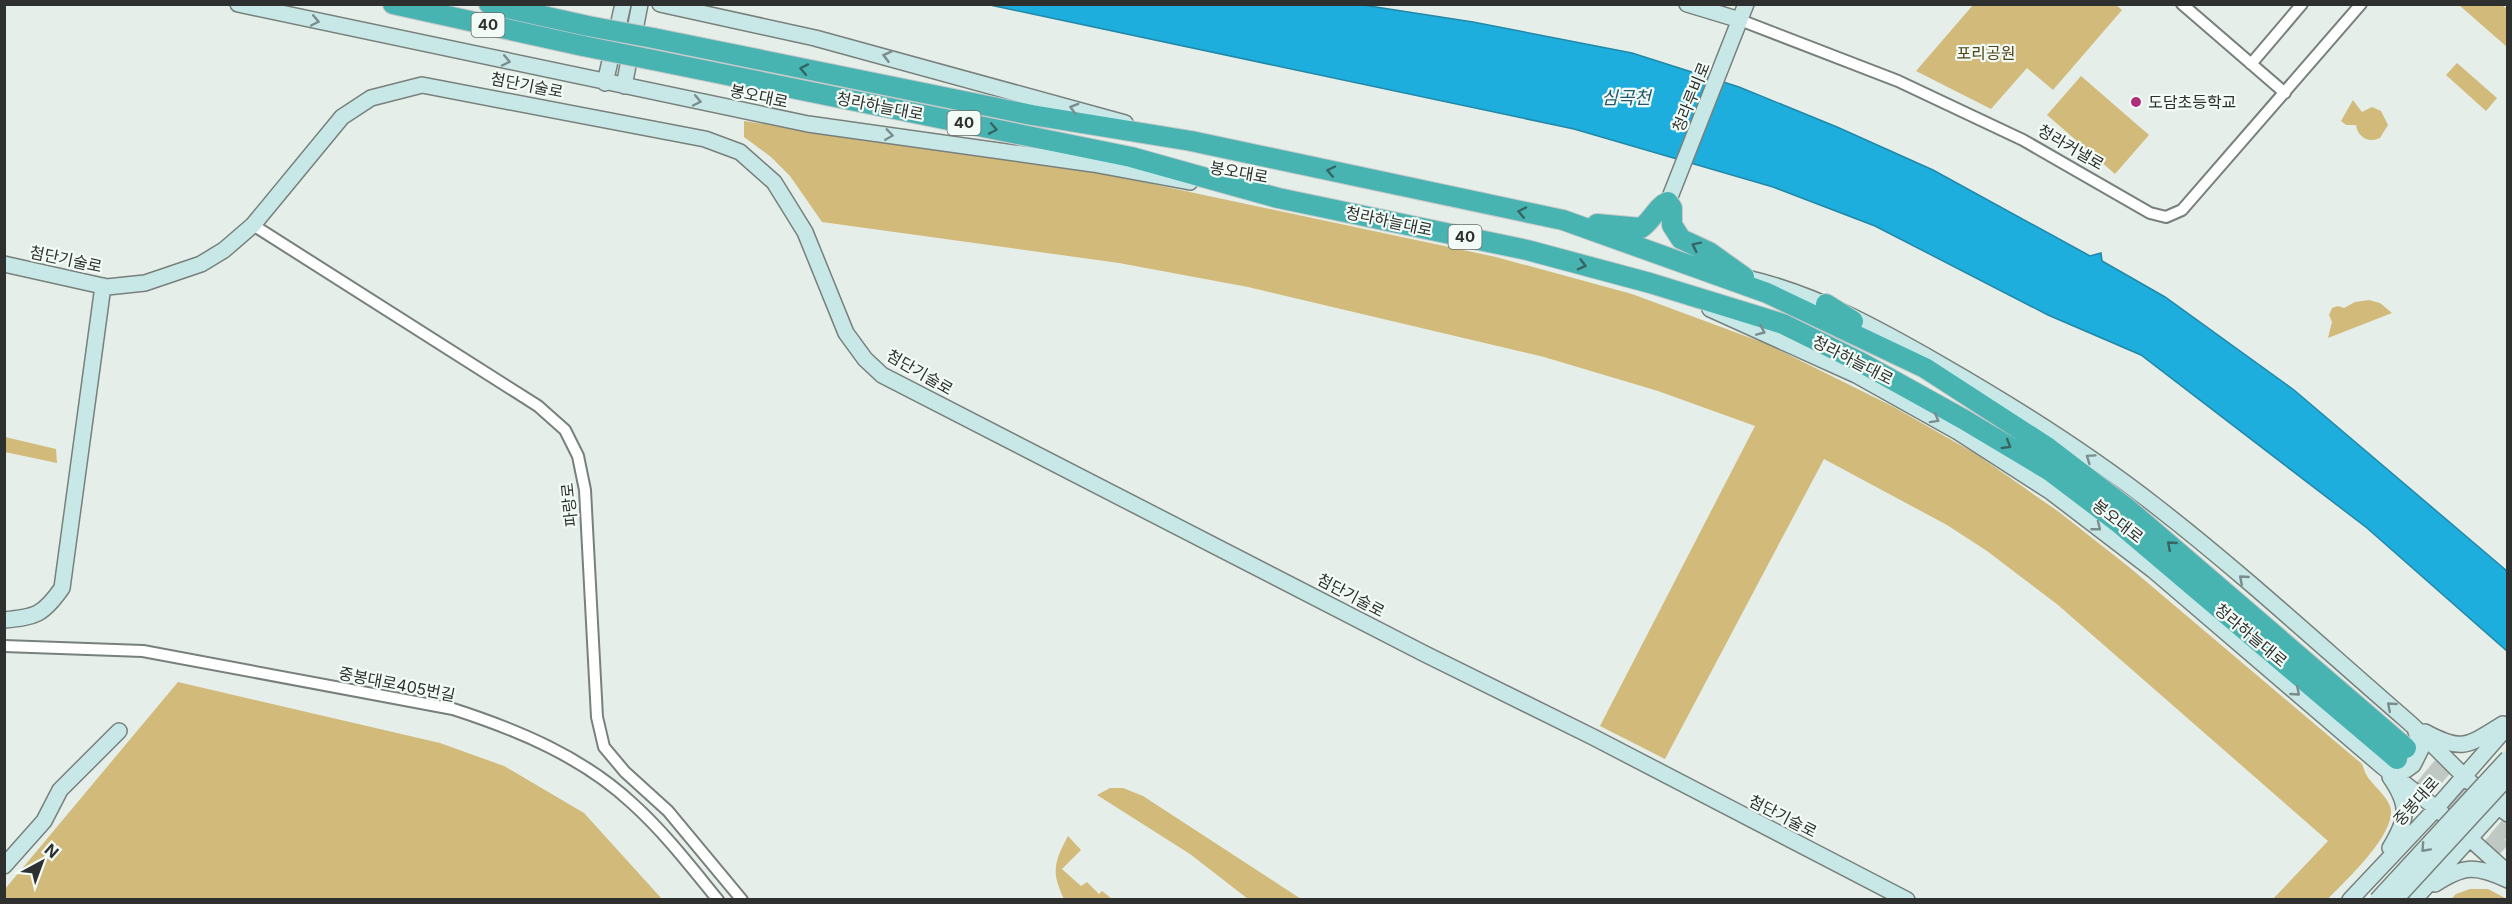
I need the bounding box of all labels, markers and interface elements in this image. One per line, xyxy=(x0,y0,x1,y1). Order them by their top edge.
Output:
road number: 40 xyxy=(472,13,504,37)
one-way arrow xyxy=(310,14,320,27)
park label: 포리공원 xyxy=(1957,43,2015,63)
one-way arrow xyxy=(882,51,892,63)
one-way arrow xyxy=(501,54,511,67)
street label: 청라루비로 xyxy=(1668,59,1714,135)
one-way arrow xyxy=(799,63,809,76)
street label: 첨단기술로 xyxy=(489,68,565,102)
street label: 봉오대로 xyxy=(728,80,790,112)
water label: 심곡천 xyxy=(1601,87,1653,108)
street label: 청라하늘대로 xyxy=(835,88,926,124)
place label: 도담초등학교 xyxy=(2148,92,2236,112)
one-way arrow xyxy=(692,94,702,107)
marker: 도담초등학교 xyxy=(2129,95,2143,109)
one-way arrow xyxy=(1070,103,1080,116)
road number: 40 xyxy=(948,111,980,135)
street label: 청라커낼로 xyxy=(2034,120,2108,174)
one-way arrow xyxy=(988,122,998,135)
one-way arrow xyxy=(884,129,893,141)
street label: 봉오대로 xyxy=(1208,157,1270,187)
one-way arrow xyxy=(1326,165,1336,178)
street label: 청라하늘대로 xyxy=(1344,202,1435,240)
one-way arrow xyxy=(1517,206,1527,219)
road number: 40 xyxy=(1448,225,1482,249)
street label: 첨단기술로 xyxy=(28,242,104,276)
one-way arrow xyxy=(1692,242,1702,253)
one-way arrow xyxy=(1576,257,1586,270)
one-way arrow xyxy=(1755,324,1766,336)
street label: 청라하늘대로 xyxy=(1809,331,1897,389)
street label: 첨단기술로 xyxy=(883,345,957,399)
one-way arrow xyxy=(1929,412,1939,423)
one-way arrow xyxy=(2001,438,2011,450)
one-way arrow xyxy=(2086,454,2097,465)
street label: 파랑로 xyxy=(557,482,581,528)
street label: 봉오대로 xyxy=(2089,495,2148,547)
one-way arrow xyxy=(2091,520,2102,531)
one-way arrow xyxy=(2167,542,2178,553)
street label: 첨단기술로 xyxy=(1314,569,1388,621)
one-way arrow xyxy=(2239,575,2250,586)
street label: 청라하늘대로 xyxy=(2211,599,2291,671)
street label: 중봉대로405번길 xyxy=(337,663,457,705)
one-way arrow xyxy=(2289,685,2300,696)
one-way arrow xyxy=(2387,703,2398,714)
street label: 중봉대로 xyxy=(2389,772,2443,830)
street label: 첨단기술로 xyxy=(1746,790,1821,842)
north arrow xyxy=(12,832,72,892)
text: N xyxy=(41,839,63,862)
one-way arrow xyxy=(2421,841,2432,851)

